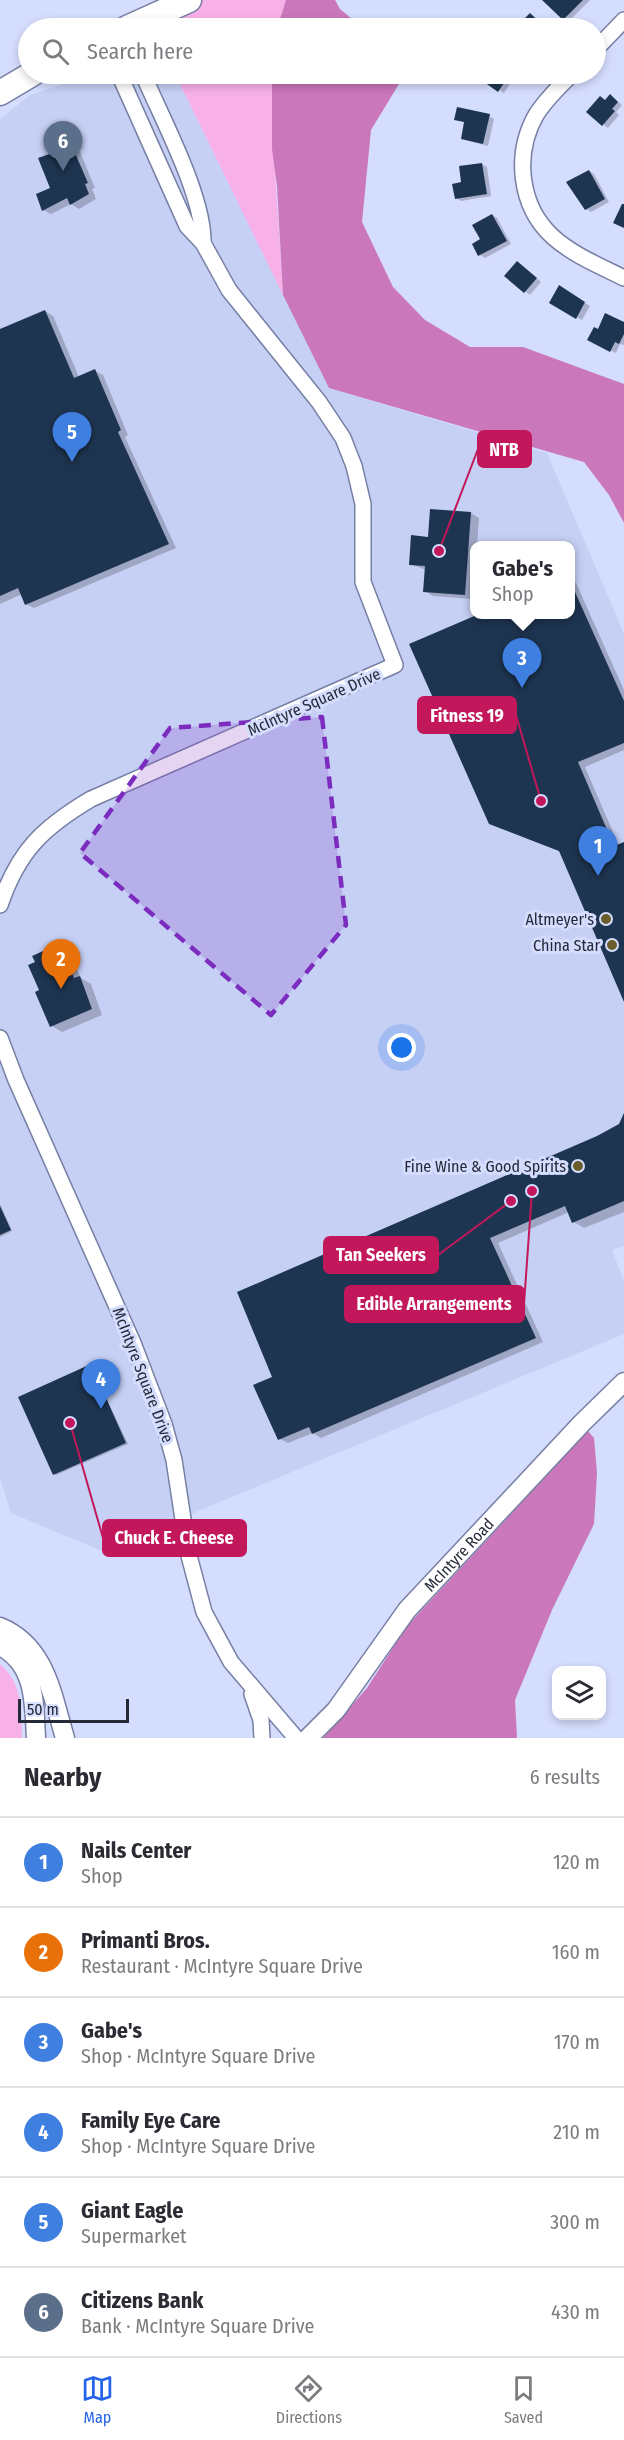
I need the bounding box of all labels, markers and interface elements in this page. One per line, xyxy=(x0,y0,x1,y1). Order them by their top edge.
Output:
search box xyxy=(18,18,606,84)
icon: search xyxy=(39,35,72,68)
text: Search here xyxy=(87,38,193,65)
pin: 6 xyxy=(44,122,82,171)
pin: 5 xyxy=(52,412,92,462)
callout: NTB xyxy=(478,431,531,467)
text: NTB xyxy=(489,439,519,461)
popup xyxy=(470,541,575,619)
text: Gabe's xyxy=(492,555,553,582)
text: Shop xyxy=(492,582,534,606)
pin: 3 xyxy=(502,638,542,688)
street label: McIntyre Square Drive xyxy=(245,664,383,740)
callout: Fitness 19 xyxy=(418,697,516,733)
text: Fitness 19 xyxy=(430,705,504,727)
pin: 1 xyxy=(578,826,618,876)
place label: Altmeyer's xyxy=(525,910,594,929)
marker: Altmeyer's xyxy=(599,912,613,926)
place label: China Star xyxy=(533,936,600,955)
marker: China Star xyxy=(605,938,619,952)
pin: 2 xyxy=(42,940,80,989)
your location xyxy=(387,1033,416,1062)
place label: Fine Wine & Good Spirits xyxy=(404,1157,566,1176)
marker: Fine Wine & Good Spirits xyxy=(571,1159,585,1173)
callout: Tan Seekers xyxy=(324,1237,438,1273)
text: Tan Seekers xyxy=(336,1244,426,1266)
callout: Edible Arrangements xyxy=(345,1286,524,1322)
text: Edible Arrangements xyxy=(356,1293,512,1315)
street label: McIntyre Square Drive xyxy=(108,1305,178,1445)
pin: 4 xyxy=(82,1360,120,1409)
street label: McIntyre Road xyxy=(420,1514,498,1595)
callout: Chuck E. Cheese xyxy=(103,1520,246,1556)
text: Chuck E. Cheese xyxy=(114,1527,234,1549)
map controls xyxy=(552,1666,606,1720)
button: layers xyxy=(552,1666,606,1720)
scale bar xyxy=(18,1696,129,1724)
text: 50 m xyxy=(27,1700,59,1719)
text: Nearby xyxy=(24,1762,101,1793)
text: 6 results xyxy=(530,1765,600,1789)
text: Nails Center xyxy=(81,1837,191,1864)
text: 1 xyxy=(39,1850,48,1874)
text: 120 m xyxy=(553,1850,600,1874)
text: Shop xyxy=(81,1864,123,1888)
text: Primanti Bros. xyxy=(81,1927,210,1954)
text: 2 xyxy=(39,1940,48,1964)
text: 160 m xyxy=(552,1940,600,1964)
text: Restaurant · McIntyre Square Drive xyxy=(81,1954,363,1978)
text: Gabe's xyxy=(81,2017,142,2044)
text: 3 xyxy=(39,2030,48,2054)
text: 170 m xyxy=(554,2030,600,2054)
text: Shop · McIntyre Square Drive xyxy=(81,2044,315,2068)
text: Family Eye Care xyxy=(81,2107,220,2134)
text: 4 xyxy=(38,2120,49,2144)
text: 210 m xyxy=(553,2120,600,2144)
text: Shop · McIntyre Square Drive xyxy=(81,2134,315,2158)
text: Giant Eagle xyxy=(81,2197,183,2224)
text: 5 xyxy=(39,2210,48,2234)
text: 300 m xyxy=(550,2210,600,2234)
text: Supermarket xyxy=(81,2224,187,2248)
text: Citizens Bank xyxy=(81,2287,204,2314)
text: 6 xyxy=(38,2300,49,2324)
text: 430 m xyxy=(551,2300,600,2324)
text: Bank · McIntyre Square Drive xyxy=(81,2314,314,2338)
tab: Map xyxy=(81,2372,114,2427)
tab: Directions xyxy=(276,2372,342,2427)
tab: Saved xyxy=(504,2372,543,2427)

